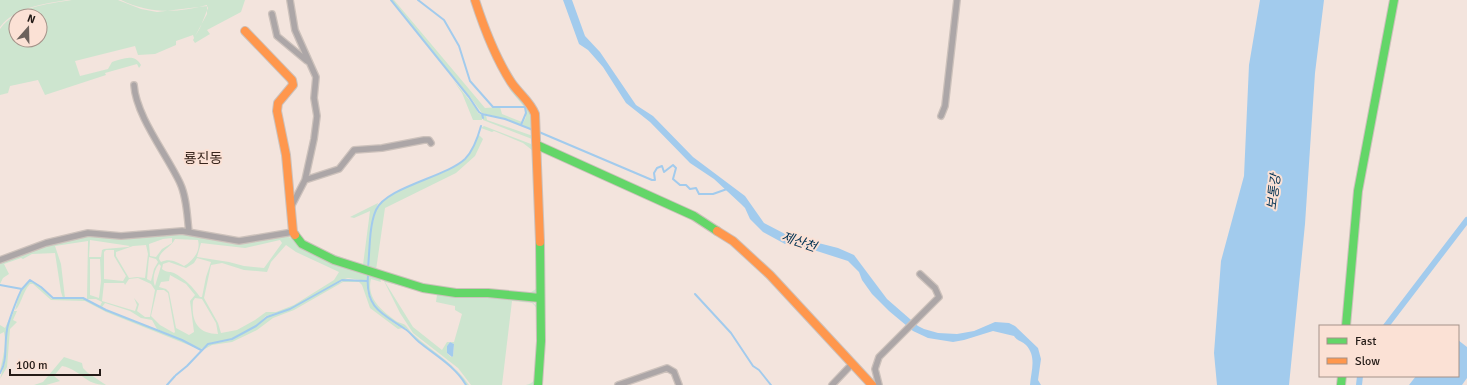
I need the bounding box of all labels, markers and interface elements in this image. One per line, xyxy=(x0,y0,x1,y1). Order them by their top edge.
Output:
north arrow xyxy=(8,8,48,48)
text: N xyxy=(25,12,37,26)
district label: 룡진동 xyxy=(184,150,222,167)
water label: 보통강 xyxy=(1264,171,1284,211)
water label: 제산천 xyxy=(779,229,820,256)
legend xyxy=(1319,325,1459,377)
text: Fast xyxy=(1355,334,1376,349)
scale bar xyxy=(10,351,100,377)
text: Slow xyxy=(1355,354,1380,369)
text: 100 m xyxy=(16,358,48,373)

